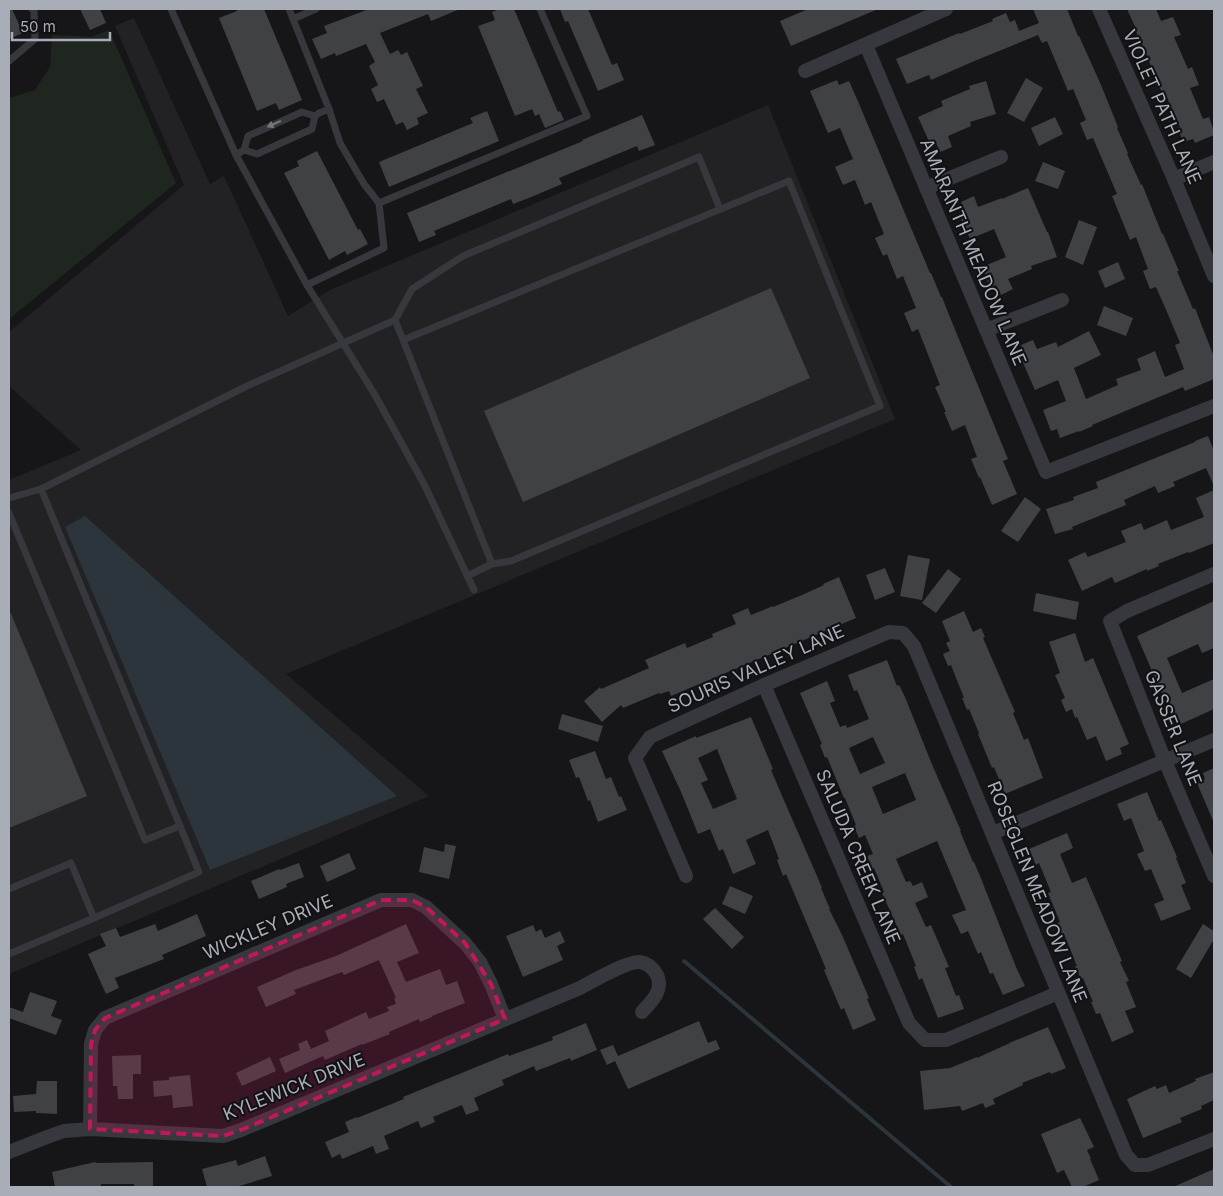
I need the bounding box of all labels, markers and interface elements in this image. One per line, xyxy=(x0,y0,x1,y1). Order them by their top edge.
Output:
scale bar xyxy=(12,10,110,42)
text: 50 m xyxy=(20,17,56,36)
street label: VIOLET PATH LANE xyxy=(1119,26,1206,187)
one-way arrow xyxy=(267,121,281,129)
street label: AMARANTH MEADOW LANE xyxy=(916,135,1031,369)
street label: SOURIS VALLEY LANE xyxy=(664,620,847,717)
street label: GASSER LANE xyxy=(1141,667,1206,789)
street label: SALUDA CREEK LANE xyxy=(812,766,905,947)
street label: ROSEGLEN MEADOW LANE xyxy=(983,778,1092,1006)
street label: WICKLEY DRIVE xyxy=(200,890,336,963)
street label: KYLEWICK DRIVE xyxy=(220,1049,368,1125)

